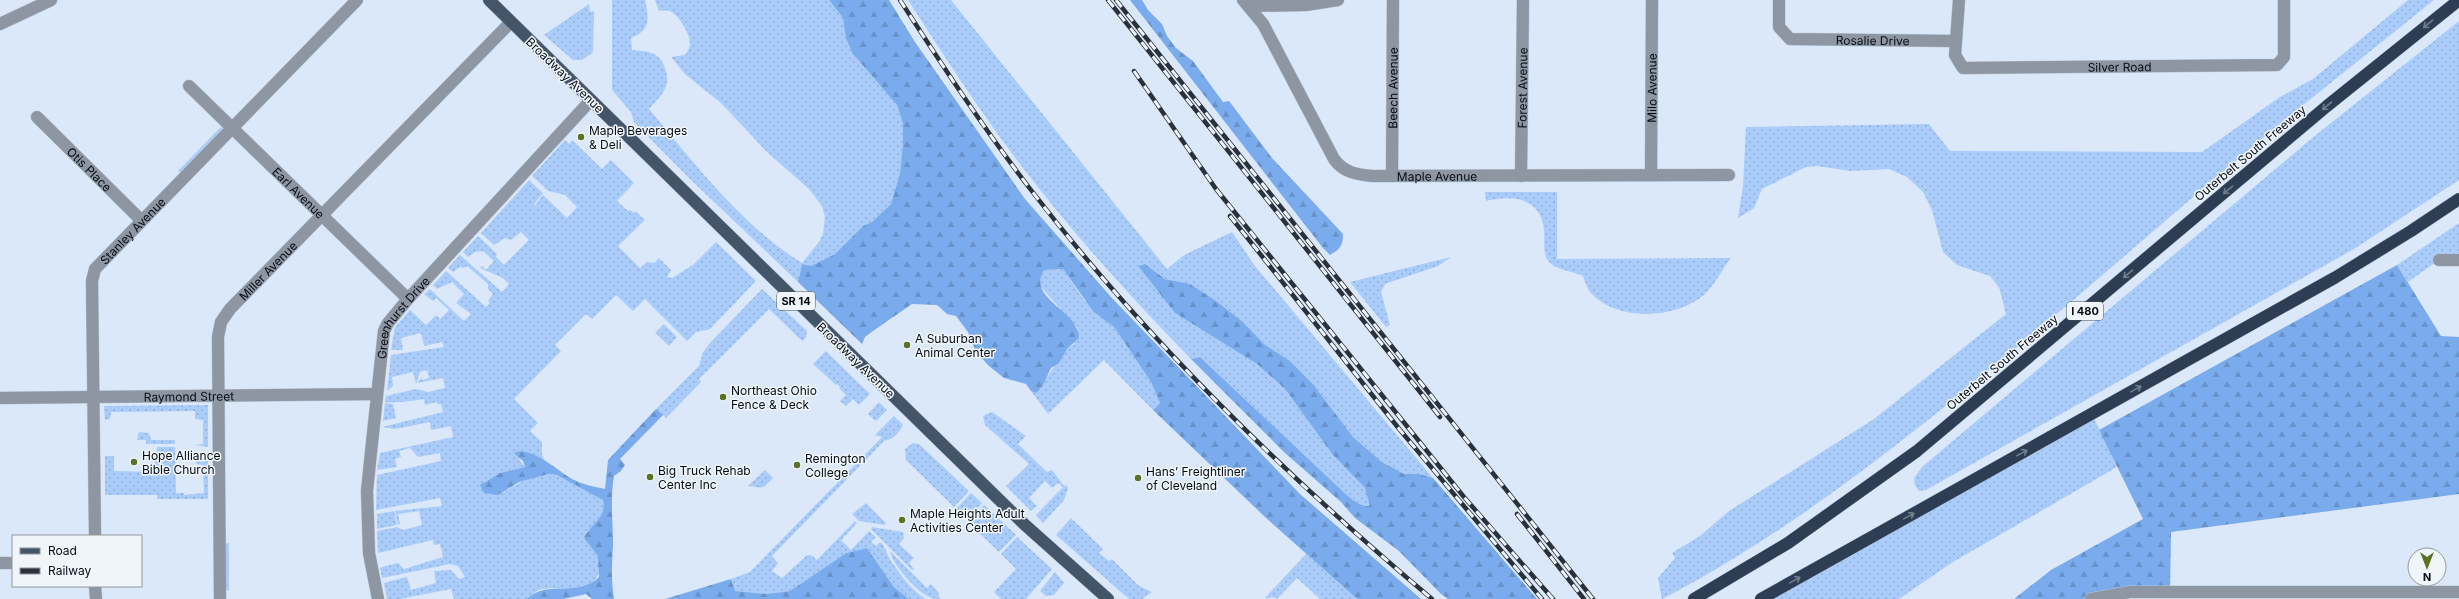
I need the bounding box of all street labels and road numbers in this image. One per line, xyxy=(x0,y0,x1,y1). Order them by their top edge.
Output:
street label: Rosalie Drive xyxy=(1836,32,1910,48)
street label: Broadway Avenue xyxy=(523,34,607,116)
street label: Beech Avenue xyxy=(1385,47,1400,129)
street label: Forest Avenue xyxy=(1514,47,1530,129)
street label: Milo Avenue xyxy=(1644,53,1659,123)
street label: Silver Road xyxy=(2088,59,2152,74)
street label: Outerbelt South Freeway xyxy=(2191,102,2309,204)
street label: Otis Place xyxy=(64,144,115,194)
street label: Earl Avenue xyxy=(269,164,328,221)
street label: Maple Avenue xyxy=(1397,168,1477,183)
street label: Stanley Avenue xyxy=(97,194,168,267)
street label: Miller Avenue xyxy=(236,238,300,303)
street label: Greenhurst Drive xyxy=(374,273,433,360)
road number: SR 14 xyxy=(777,292,815,310)
road number: I 480 xyxy=(2067,302,2103,320)
street label: Outerbelt South Freeway xyxy=(1943,311,2061,413)
street label: Broadway Avenue xyxy=(814,319,898,401)
street label: Raymond Street xyxy=(144,388,234,404)

